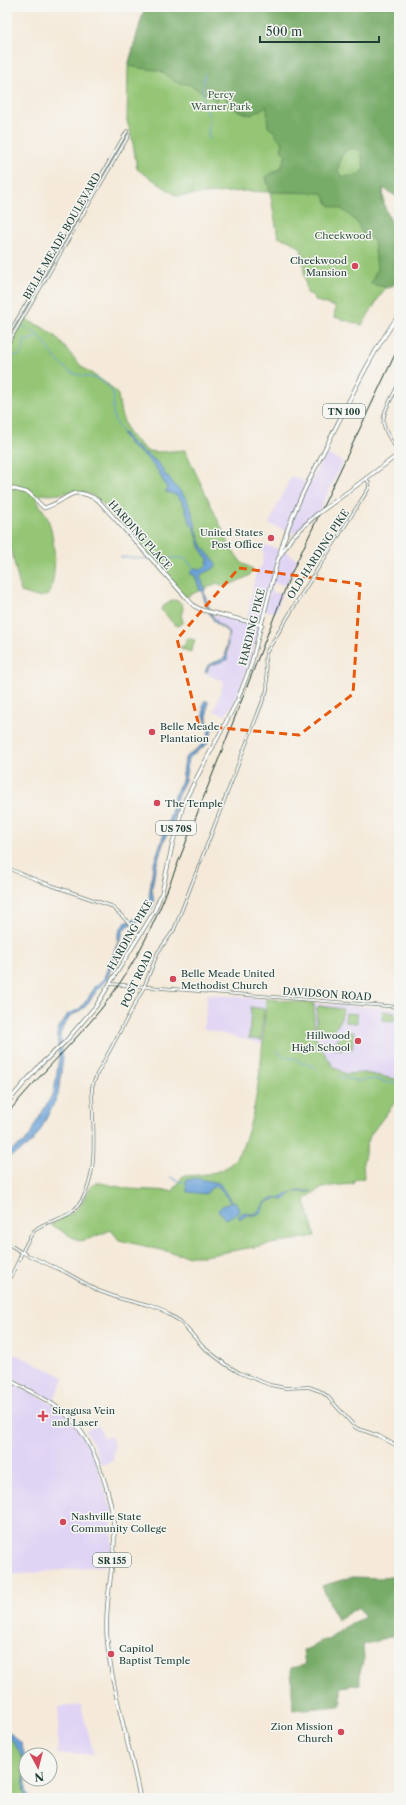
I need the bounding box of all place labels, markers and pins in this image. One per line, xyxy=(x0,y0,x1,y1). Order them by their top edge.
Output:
place label: Cheekwood Mansion xyxy=(290,254,348,279)
marker: Cheekwood Mansion xyxy=(350,261,360,271)
place label: United States Post Office xyxy=(200,526,263,551)
marker: United States Post Office xyxy=(266,533,276,543)
place label: Belle Meade Plantation xyxy=(160,720,220,745)
marker: Belle Meade Plantation xyxy=(147,727,157,737)
place label: The Temple xyxy=(165,797,223,810)
marker: The Temple xyxy=(152,798,162,808)
place label: Belle Meade United Methodist Church xyxy=(181,967,275,992)
marker: Belle Meade United Methodist Church xyxy=(168,974,178,984)
place label: Hillwood High School xyxy=(291,1029,350,1054)
marker: Hillwood High School xyxy=(353,1036,363,1046)
place label: Siragusa Vein and Laser xyxy=(52,1404,116,1429)
marker: Siragusa Vein and Laser xyxy=(37,1410,49,1422)
place label: Nashville State Community College xyxy=(71,1510,167,1535)
marker: Nashville State Community College xyxy=(58,1517,68,1527)
place label: Capitol Baptist Temple xyxy=(119,1642,191,1667)
marker: Capitol Baptist Temple xyxy=(106,1649,116,1659)
place label: Zion Mission Church xyxy=(271,1720,334,1745)
marker: Zion Mission Church xyxy=(336,1727,346,1737)

